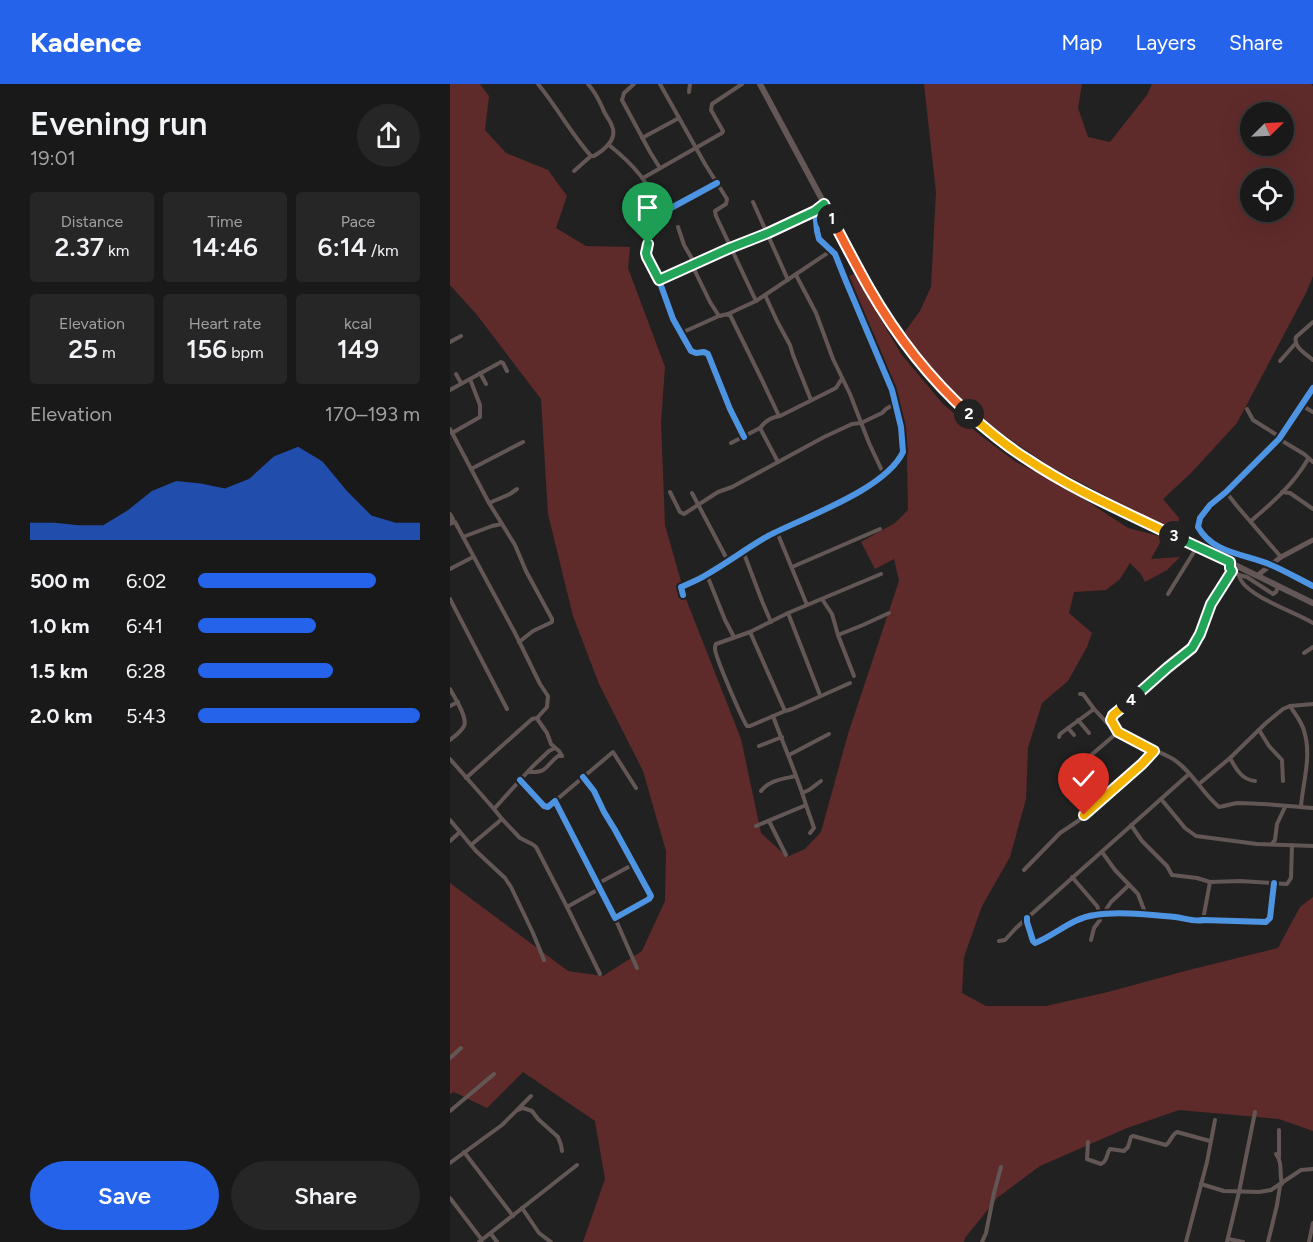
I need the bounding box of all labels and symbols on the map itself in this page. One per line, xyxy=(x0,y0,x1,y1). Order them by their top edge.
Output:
north arrow xyxy=(1240,102,1294,156)
pin xyxy=(622,182,673,244)
pin: 1 xyxy=(817,204,847,234)
pin: 2 xyxy=(954,399,984,429)
pin: 3 xyxy=(1159,521,1189,551)
pin: 4 xyxy=(1116,685,1146,715)
pin xyxy=(1058,753,1109,815)

